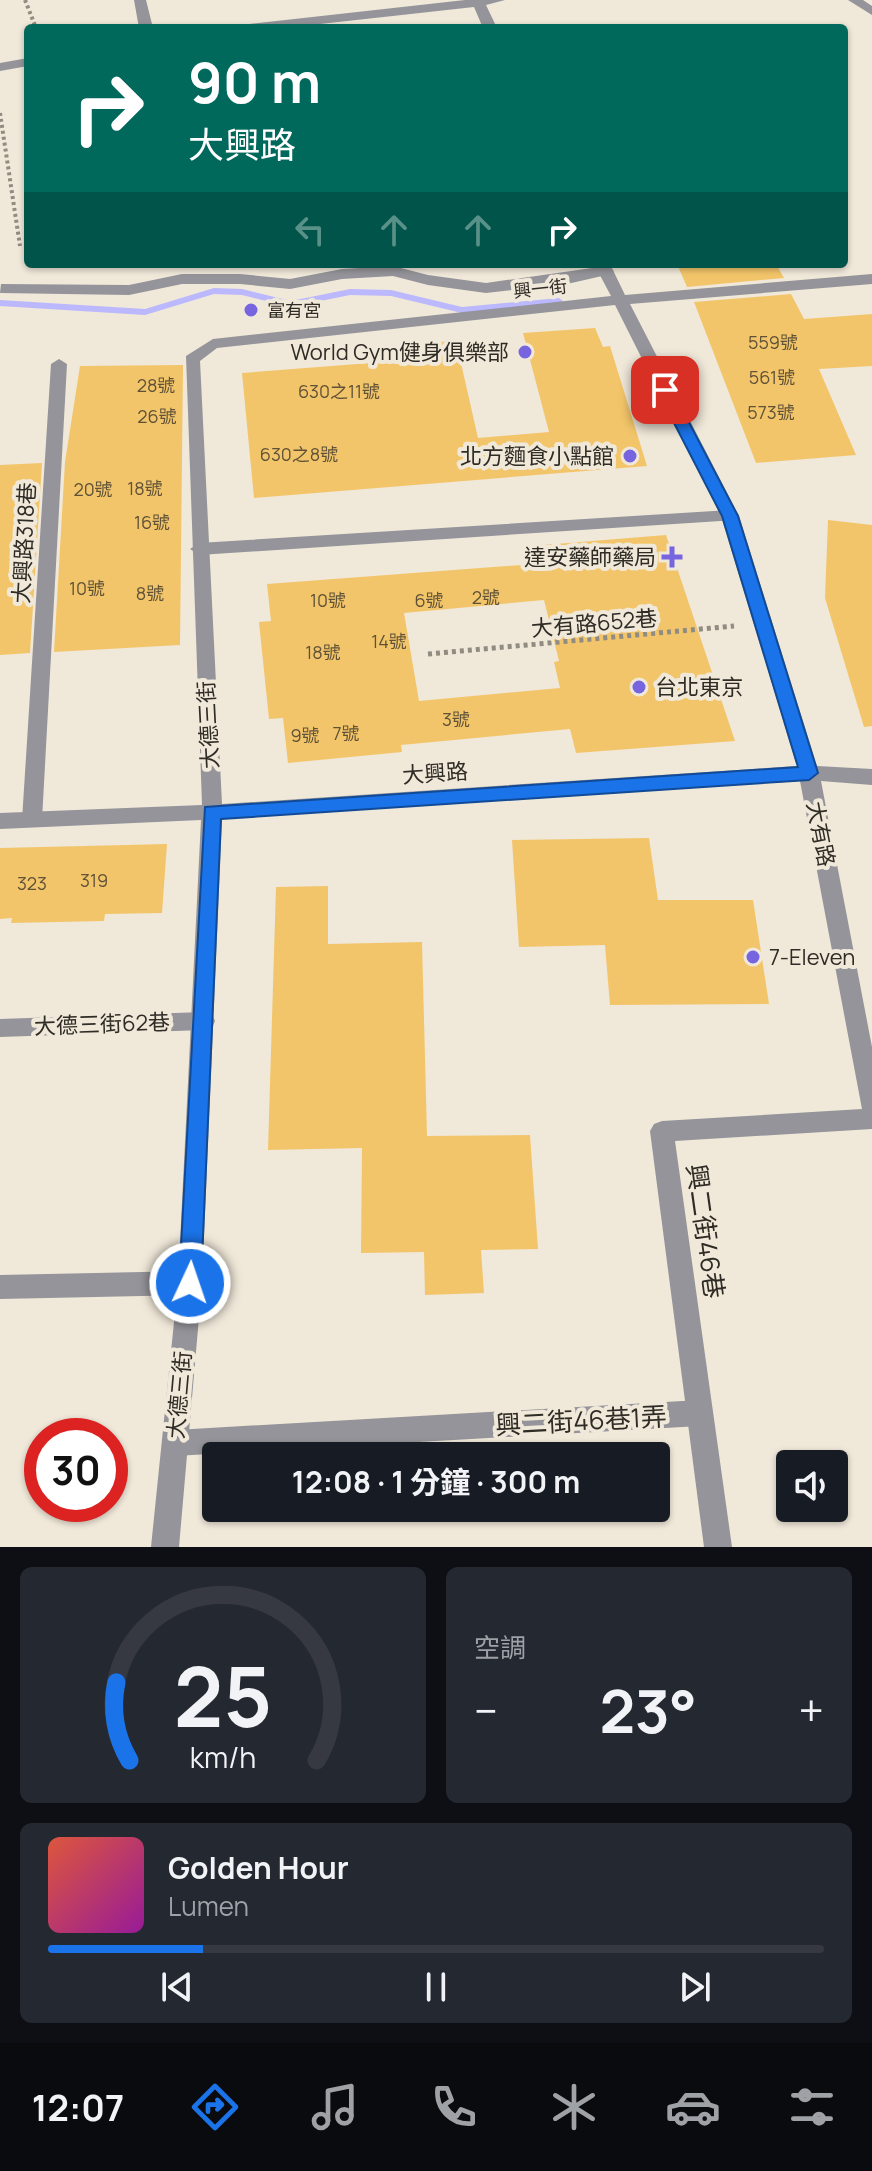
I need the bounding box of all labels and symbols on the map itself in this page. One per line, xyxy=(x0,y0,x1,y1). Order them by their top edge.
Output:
street label: 興一街 xyxy=(512,273,568,303)
place label: 富有宮 xyxy=(267,298,321,322)
marker: 富有宮 xyxy=(242,301,260,319)
house number: 559號 xyxy=(748,330,798,354)
place label: World Gym健身俱樂部 xyxy=(290,337,509,367)
marker: World Gym健身俱樂部 xyxy=(516,343,534,361)
pin xyxy=(631,356,699,424)
house number: 561號 xyxy=(749,365,795,389)
house number: 28號 xyxy=(137,373,175,397)
house number: 630之11號 xyxy=(298,379,380,403)
house number: 573號 xyxy=(747,400,795,424)
house number: 26號 xyxy=(137,404,177,428)
place label: 北方麵食小點館 xyxy=(460,441,614,471)
house number: 630之8號 xyxy=(260,442,338,466)
marker: 北方麵食小點館 xyxy=(621,447,639,465)
house number: 18號 xyxy=(127,476,163,500)
house number: 20號 xyxy=(73,477,113,501)
street label: 大興路318巷 xyxy=(6,482,42,604)
house number: 16號 xyxy=(134,510,170,534)
place label: 達安藥師藥局 xyxy=(524,542,656,572)
marker: 達安藥師藥局 xyxy=(663,548,681,566)
house number: 10號 xyxy=(69,576,105,600)
house number: 8號 xyxy=(136,581,164,605)
house number: 2號 xyxy=(472,585,500,609)
house number: 10號 xyxy=(310,588,346,612)
house number: 6號 xyxy=(414,588,444,612)
street label: 大有路652巷 xyxy=(530,603,658,643)
house number: 14號 xyxy=(371,629,407,653)
house number: 18號 xyxy=(305,640,341,664)
place label: 台北東京 xyxy=(655,672,743,702)
marker: 台北東京 xyxy=(630,678,648,696)
street label: 大德三街 xyxy=(191,680,225,770)
house number: 3號 xyxy=(442,707,470,731)
house number: 7號 xyxy=(332,721,360,745)
house number: 9號 xyxy=(290,723,320,747)
street label: 大興路 xyxy=(401,756,469,790)
street label: 大有路 xyxy=(800,799,842,869)
house number: 319 xyxy=(80,868,108,892)
house number: 323 xyxy=(17,871,47,895)
place label: 7-Eleven xyxy=(769,942,855,972)
marker: 7-Eleven xyxy=(744,948,762,966)
street label: 大德三街62巷 xyxy=(33,1007,171,1041)
street label: 興二街46巷 xyxy=(679,1161,733,1301)
position arrow xyxy=(148,1241,232,1325)
street label: 大德三街 xyxy=(160,1350,198,1440)
street label: 興二街46巷1弄 xyxy=(494,1398,668,1442)
speed limit sign: 30 xyxy=(24,1418,128,1522)

